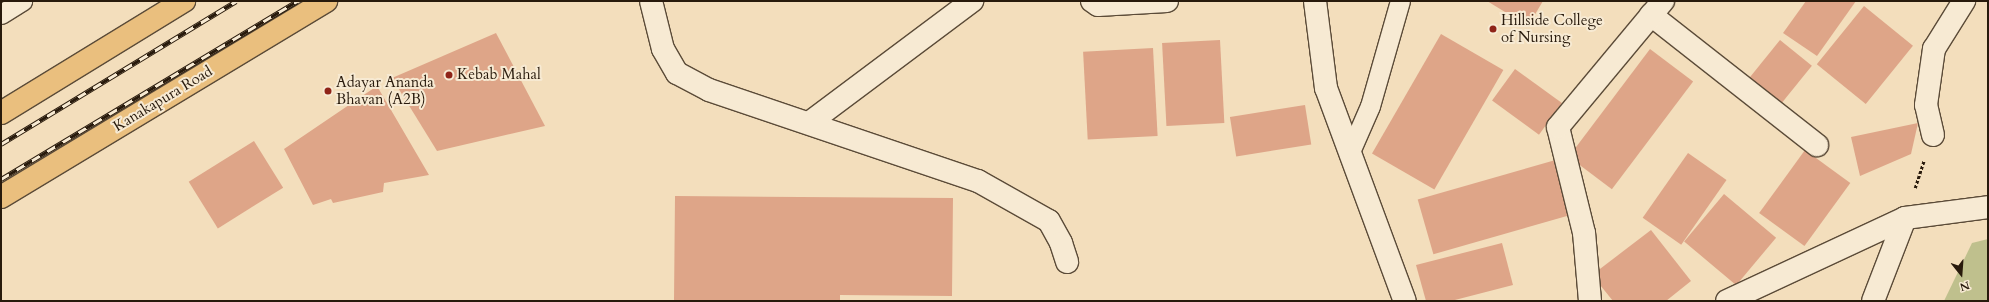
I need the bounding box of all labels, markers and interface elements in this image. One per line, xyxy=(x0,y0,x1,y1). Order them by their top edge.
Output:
place label: Hillside College of Nursing xyxy=(1501,11,1603,46)
marker: Hillside College of Nursing xyxy=(1488,24,1498,34)
street label: Kanakapura Road xyxy=(110,62,216,136)
place label: Kebab Mahal xyxy=(457,66,541,84)
marker: Kebab Mahal xyxy=(444,70,454,80)
place label: Adayar Ananda Bhavan (A2B) xyxy=(336,73,434,108)
marker: Adayar Ananda Bhavan (A2B) xyxy=(323,86,333,96)
north arrow xyxy=(1941,254,1981,294)
text: N xyxy=(1958,277,1971,295)

